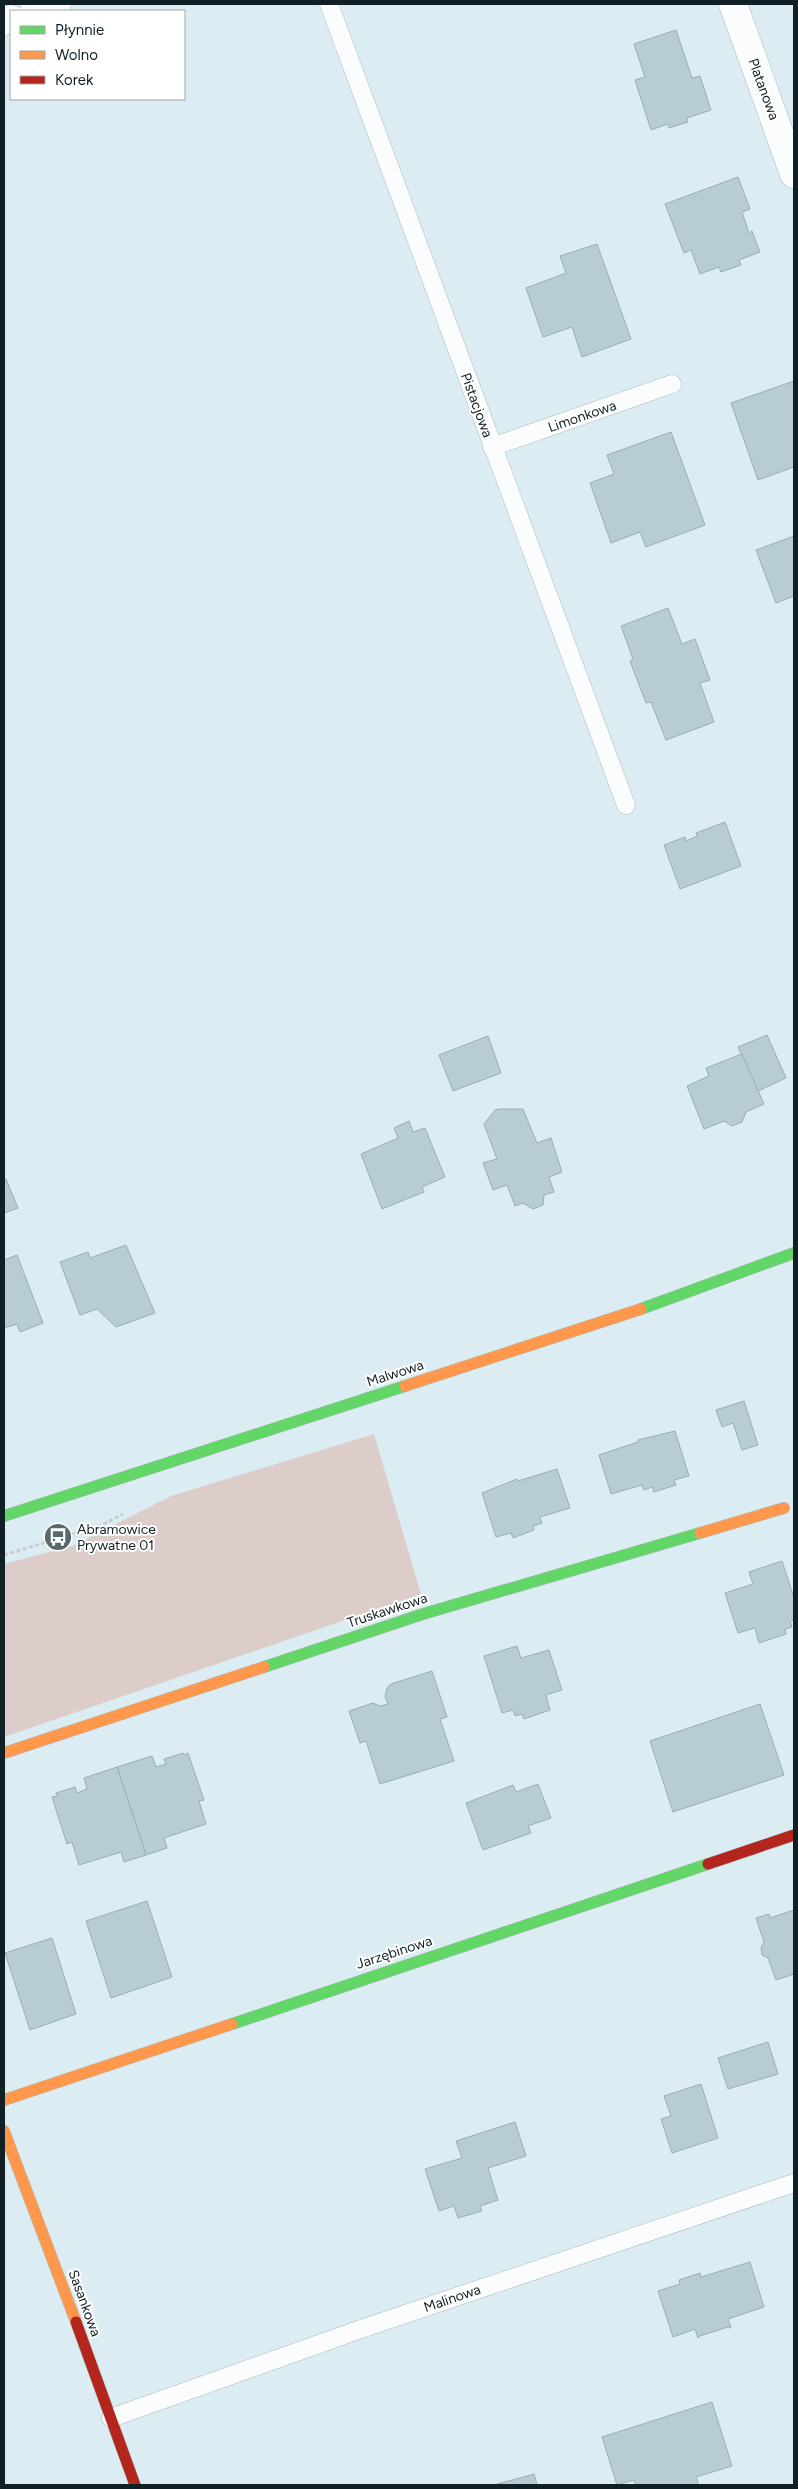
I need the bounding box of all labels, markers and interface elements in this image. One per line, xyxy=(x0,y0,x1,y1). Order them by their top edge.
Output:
legend xyxy=(10,10,185,100)
text: Płynnie xyxy=(55,21,104,39)
text: Wolno xyxy=(55,46,98,64)
street label: Platanowa xyxy=(745,56,783,122)
text: Korek xyxy=(55,71,94,89)
street label: Pistacjowa xyxy=(457,371,496,440)
street label: Limonkowa xyxy=(546,397,618,436)
street label: Malwowa xyxy=(365,1356,426,1391)
place label: Abramowice Prywatne 01 xyxy=(77,1521,156,1554)
bus stop icon: Abramowice Prywatne 01 xyxy=(43,1522,73,1552)
street label: Truskawkowa xyxy=(345,1590,429,1631)
street label: Jarzębinowa xyxy=(354,1932,434,1973)
street label: Sasankowa xyxy=(65,2267,104,2339)
street label: Malinowa xyxy=(421,2281,483,2316)

